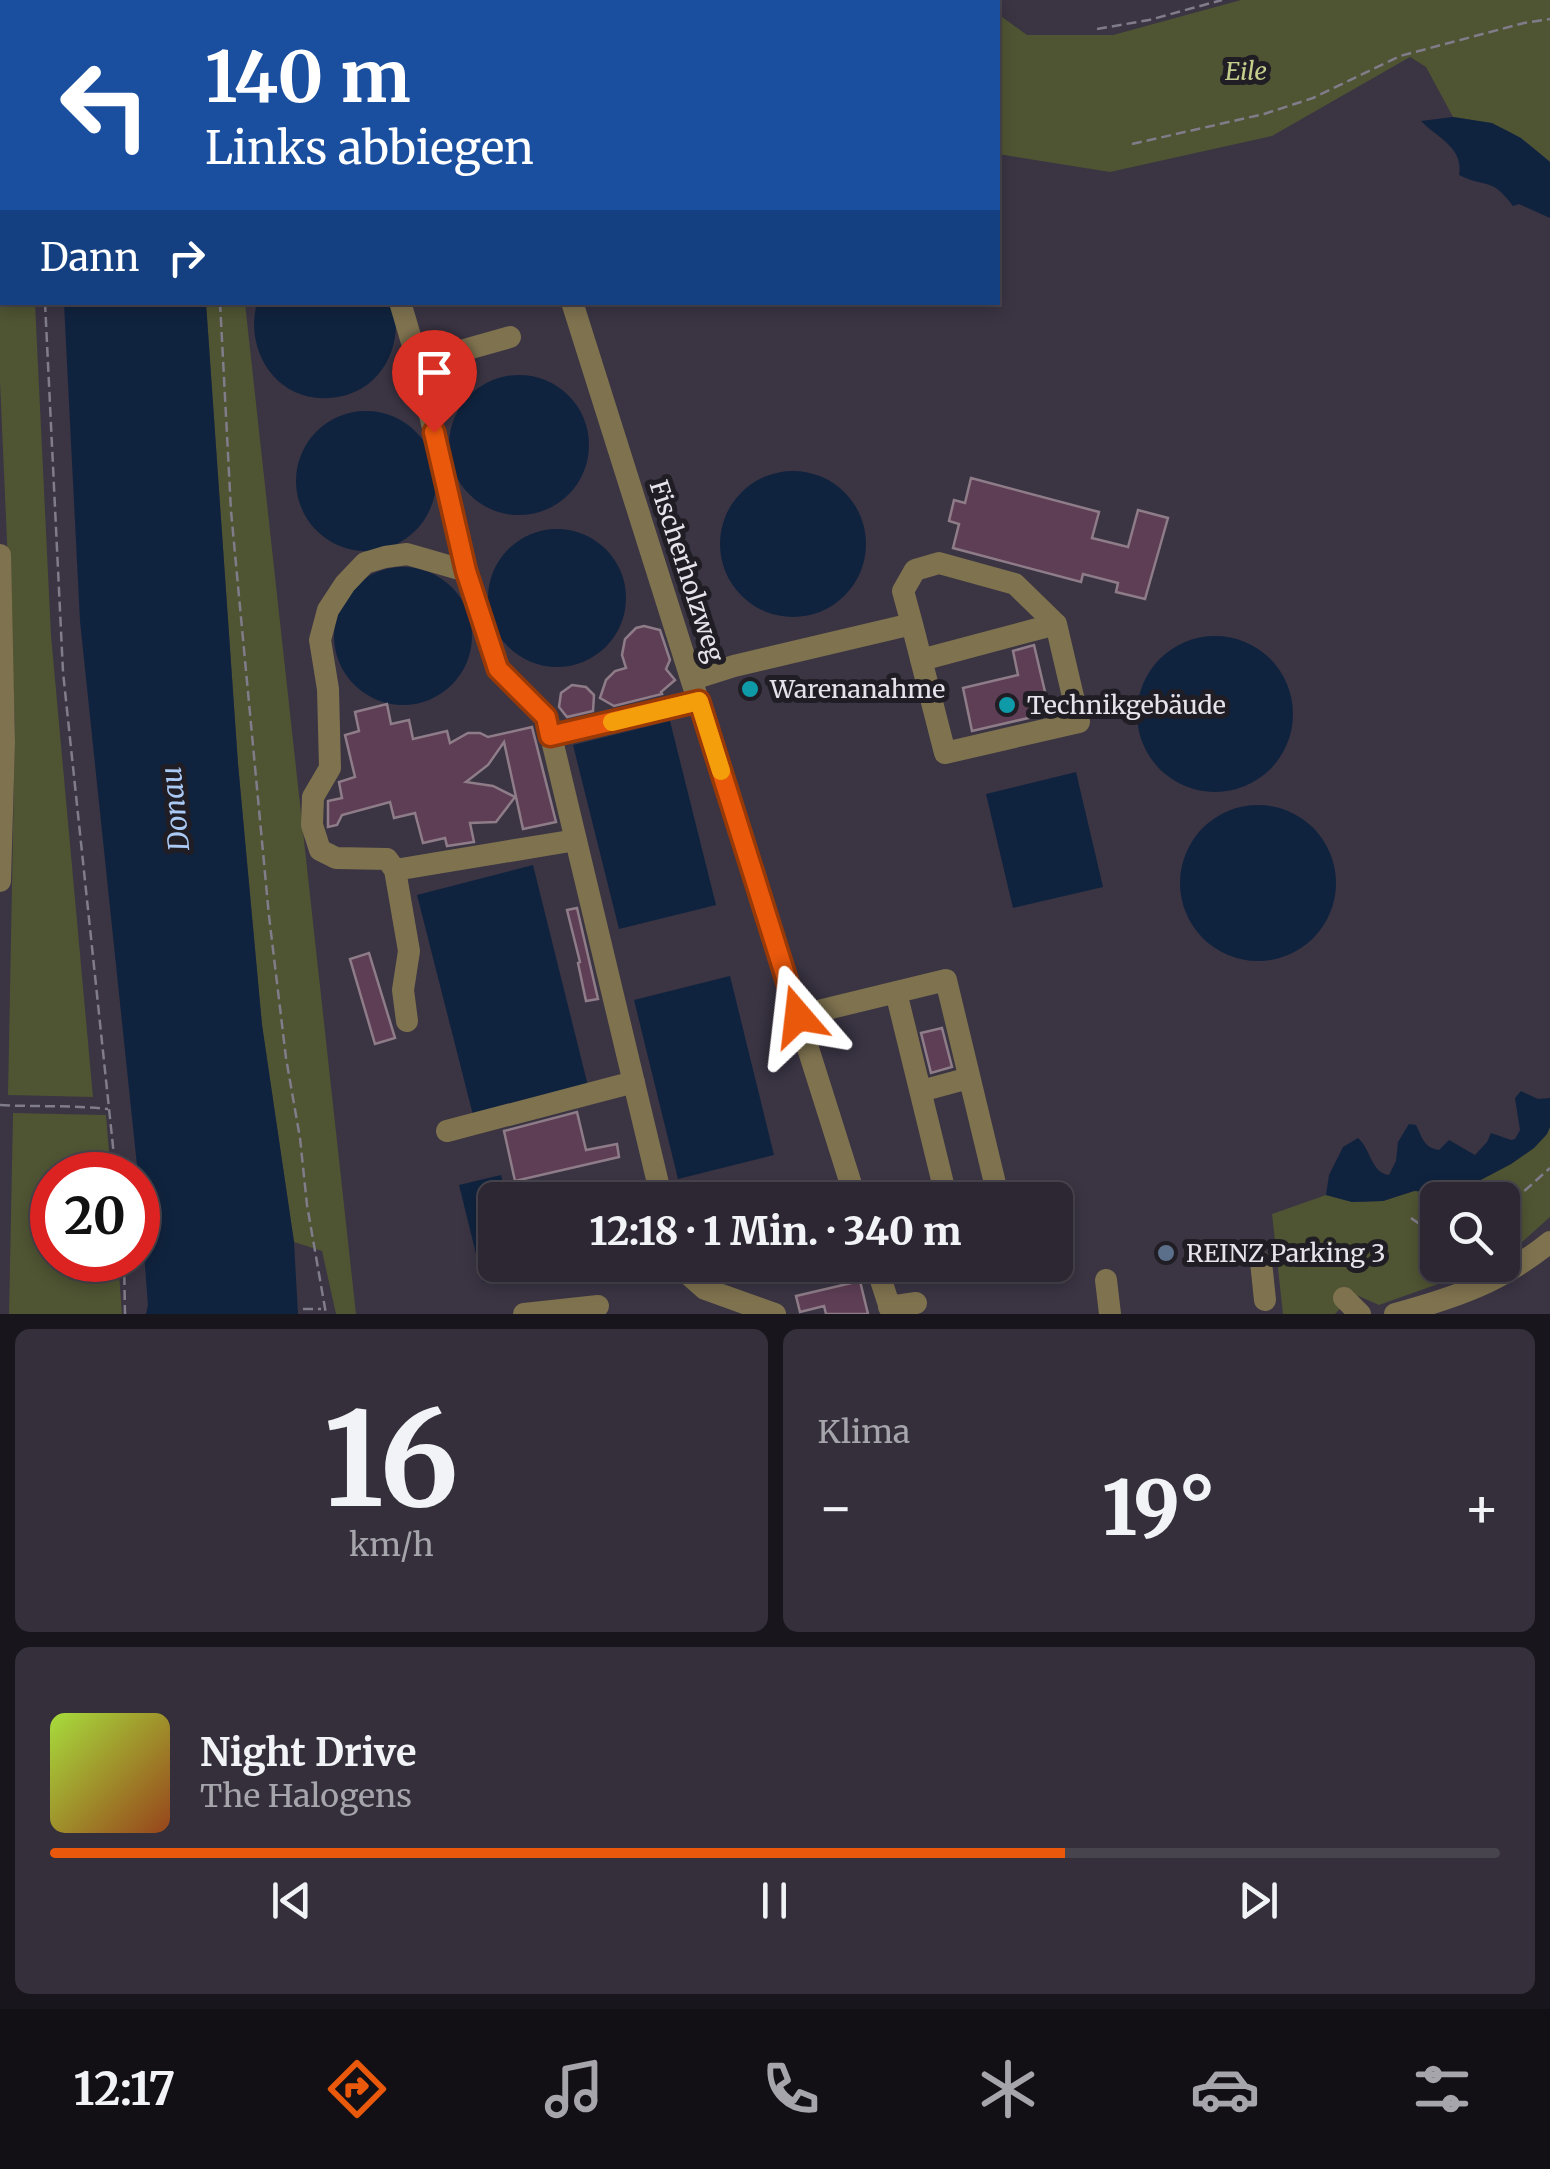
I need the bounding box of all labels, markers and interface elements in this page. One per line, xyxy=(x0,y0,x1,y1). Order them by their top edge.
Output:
text: 140 m xyxy=(205,33,411,121)
icon: left xyxy=(40,40,170,170)
park label: Eile xyxy=(1225,55,1267,87)
text: Links abbiegen xyxy=(205,120,534,176)
icon: right xyxy=(159,230,214,285)
text: Dann xyxy=(40,234,139,281)
pin xyxy=(392,330,477,433)
icon: arrive xyxy=(407,345,462,400)
street label: Fischerholzweg xyxy=(642,476,732,666)
place label: Warenanahme xyxy=(769,673,945,705)
marker: Warenanahme xyxy=(739,678,761,700)
place label: Technikgebäude xyxy=(1027,689,1226,721)
marker: Technikgebäude xyxy=(996,694,1018,716)
water label: Donau xyxy=(153,765,197,854)
position arrow xyxy=(746,964,850,1068)
speed limit sign: 20 xyxy=(30,1152,160,1282)
map controls xyxy=(1420,1182,1520,1282)
button: search xyxy=(1420,1182,1520,1282)
text: 12:18 · 1 Min. · 340 m xyxy=(590,1208,961,1255)
place label: REINZ Parking 3 xyxy=(1186,1237,1385,1269)
marker: REINZ Parking 3 xyxy=(1155,1242,1177,1264)
text: 16 xyxy=(324,1378,459,1541)
text: Klima xyxy=(818,1412,910,1452)
text: 19° xyxy=(1102,1461,1216,1555)
text: − xyxy=(818,1473,854,1542)
text: + xyxy=(1463,1473,1500,1542)
text: km/h xyxy=(349,1525,434,1565)
text: Night Drive xyxy=(200,1729,417,1776)
text: The Halogens xyxy=(200,1776,412,1816)
icon: previous xyxy=(264,1873,319,1928)
icon: pause xyxy=(747,1873,802,1928)
icon: next xyxy=(1231,1873,1286,1928)
icon: directions xyxy=(322,2054,392,2124)
icon: music xyxy=(539,2054,609,2124)
icon: phone xyxy=(756,2054,826,2124)
icon: climate xyxy=(973,2054,1043,2124)
icon: car xyxy=(1190,2054,1260,2124)
icon: filters xyxy=(1407,2054,1477,2124)
text: 12:17 xyxy=(73,2061,175,2117)

